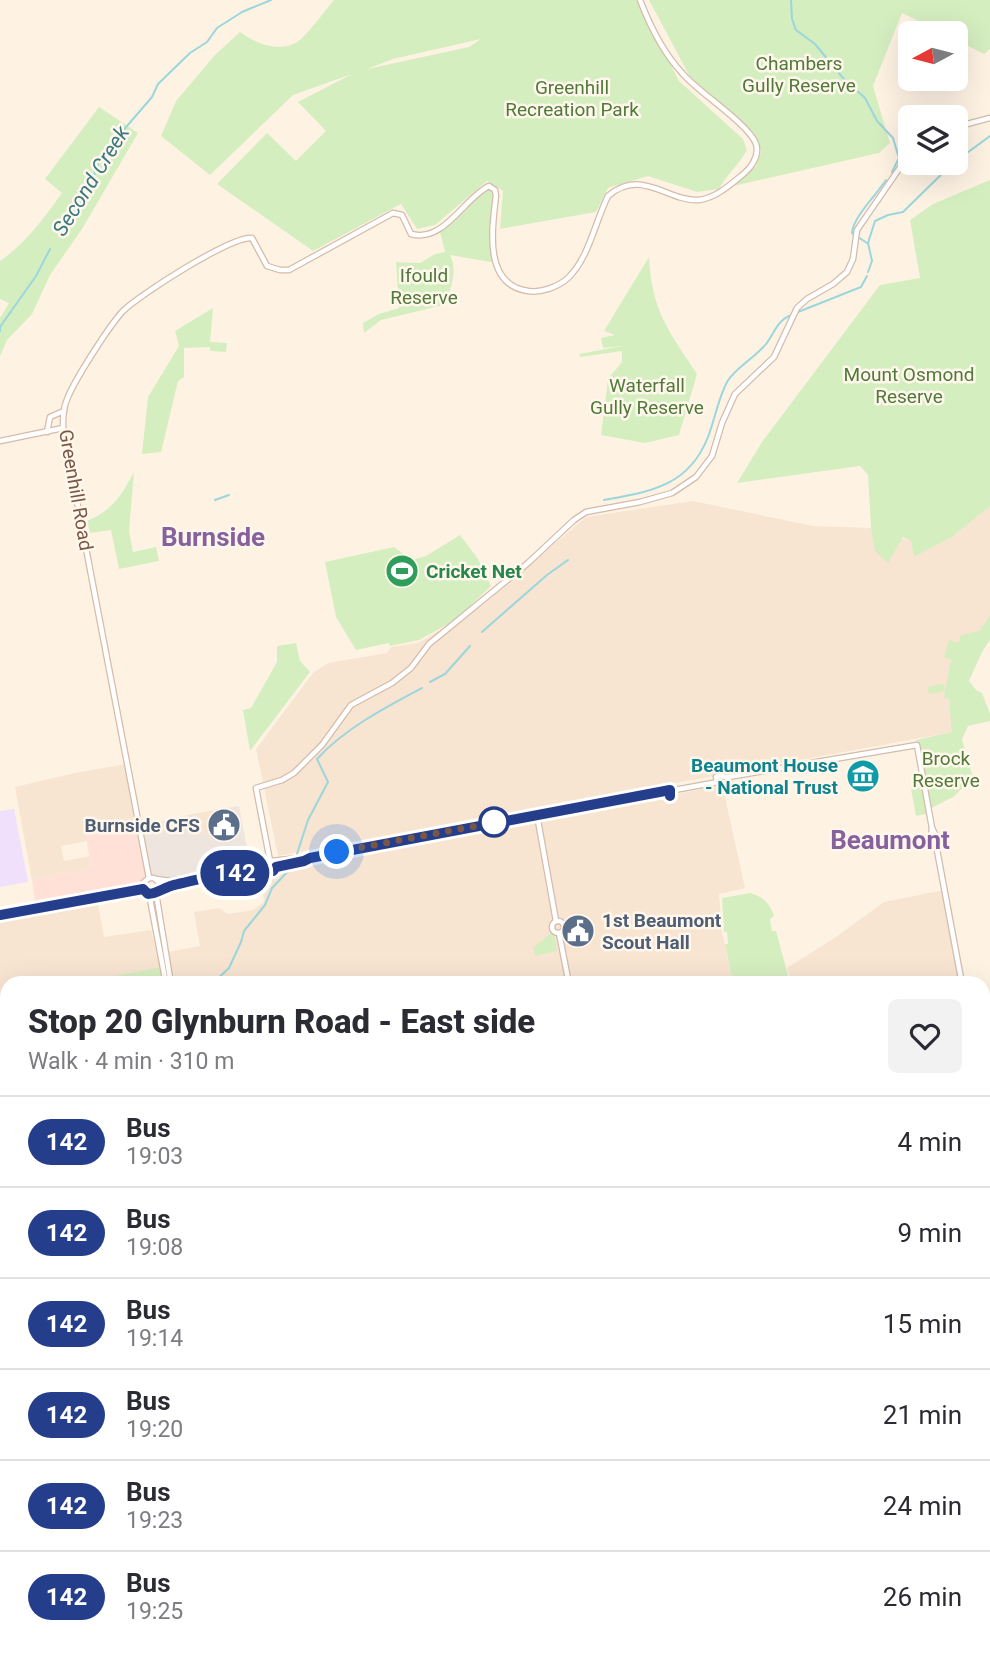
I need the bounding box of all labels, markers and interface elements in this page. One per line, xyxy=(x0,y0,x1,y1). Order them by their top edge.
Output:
north arrow xyxy=(898,21,968,91)
map controls xyxy=(898,21,968,175)
park label: Chambers Gully Reserve xyxy=(742,52,856,97)
park label: Greenhill Recreation Park xyxy=(505,76,639,121)
button: layers xyxy=(898,105,968,175)
water label: Second Creek xyxy=(48,121,135,240)
park label: Ifould Reserve xyxy=(390,264,458,309)
park label: Mount Osmond Reserve xyxy=(844,363,974,408)
park label: Waterfall Gully Reserve xyxy=(590,374,704,419)
street label: Greenhill Road xyxy=(54,428,98,552)
district label: Burnside xyxy=(161,522,265,552)
sports icon: Cricket Net xyxy=(383,552,421,590)
place label: Cricket Net xyxy=(426,560,522,583)
park label: Brock Reserve xyxy=(912,747,980,792)
place label: Beaumont House - National Trust xyxy=(691,754,839,799)
museum icon: Beaumont House - National Trust xyxy=(844,757,882,795)
public building icon: Burnside CFS xyxy=(205,806,243,844)
unlabelled marker xyxy=(479,807,509,837)
place label: Burnside CFS xyxy=(85,814,200,837)
district label: Beaumont xyxy=(830,825,950,855)
your location xyxy=(319,834,354,869)
line badge: 142 xyxy=(195,850,275,896)
text: 142 xyxy=(214,859,256,887)
place label: 1st Beaumont Scout Hall xyxy=(602,909,722,954)
public building icon: 1st Beaumont Scout Hall xyxy=(559,912,597,950)
button: heart xyxy=(888,999,962,1073)
text: Stop 20 Glynburn Road - East side xyxy=(28,1002,535,1041)
text: Walk · 4 min · 310 m xyxy=(28,1048,234,1075)
text: Bus xyxy=(126,1113,171,1143)
text: 4 min xyxy=(897,1127,962,1157)
text: 142 xyxy=(46,1128,87,1156)
text: 19:03 xyxy=(126,1143,183,1170)
text: Bus xyxy=(126,1204,171,1234)
text: 9 min xyxy=(897,1218,962,1248)
text: 142 xyxy=(46,1219,87,1247)
text: 19:08 xyxy=(126,1234,183,1261)
text: Bus xyxy=(126,1295,171,1325)
text: 15 min xyxy=(883,1309,962,1339)
text: 142 xyxy=(46,1310,87,1338)
text: 19:14 xyxy=(126,1325,183,1352)
text: Bus xyxy=(126,1386,171,1416)
text: 21 min xyxy=(883,1400,962,1430)
text: 142 xyxy=(46,1401,87,1429)
text: 19:20 xyxy=(126,1416,183,1443)
text: Bus xyxy=(126,1477,171,1507)
text: 24 min xyxy=(883,1491,962,1521)
text: 142 xyxy=(46,1492,87,1520)
text: 19:23 xyxy=(126,1507,183,1534)
text: Bus xyxy=(126,1568,171,1598)
text: 26 min xyxy=(883,1582,962,1612)
text: 142 xyxy=(46,1583,87,1611)
text: 19:25 xyxy=(126,1598,183,1625)

